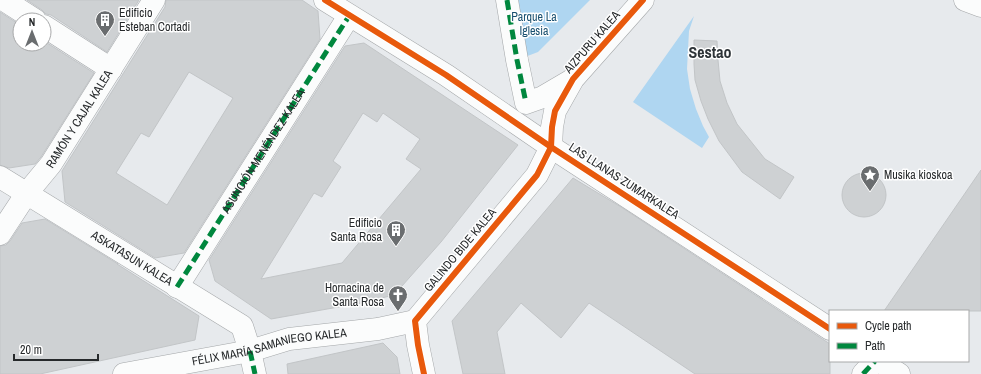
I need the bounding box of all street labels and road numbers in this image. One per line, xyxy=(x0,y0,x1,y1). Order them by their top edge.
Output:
street label: AIZPURU KALEA xyxy=(560,7,624,77)
street label: RAMÓN Y CAJAL KALEA xyxy=(42,66,116,171)
street label: ASUNCIÓN MENÉNDEZ KALEA xyxy=(217,85,309,217)
street label: LAS LLANAS ZUMARKALEA xyxy=(566,139,683,223)
street label: GALINDO BIDE KALEA xyxy=(420,205,500,295)
street label: ASKATASUN KALEA xyxy=(87,227,176,290)
street label: FÉLIX MARÍA SAMANIEGO KALEA xyxy=(191,325,348,369)

